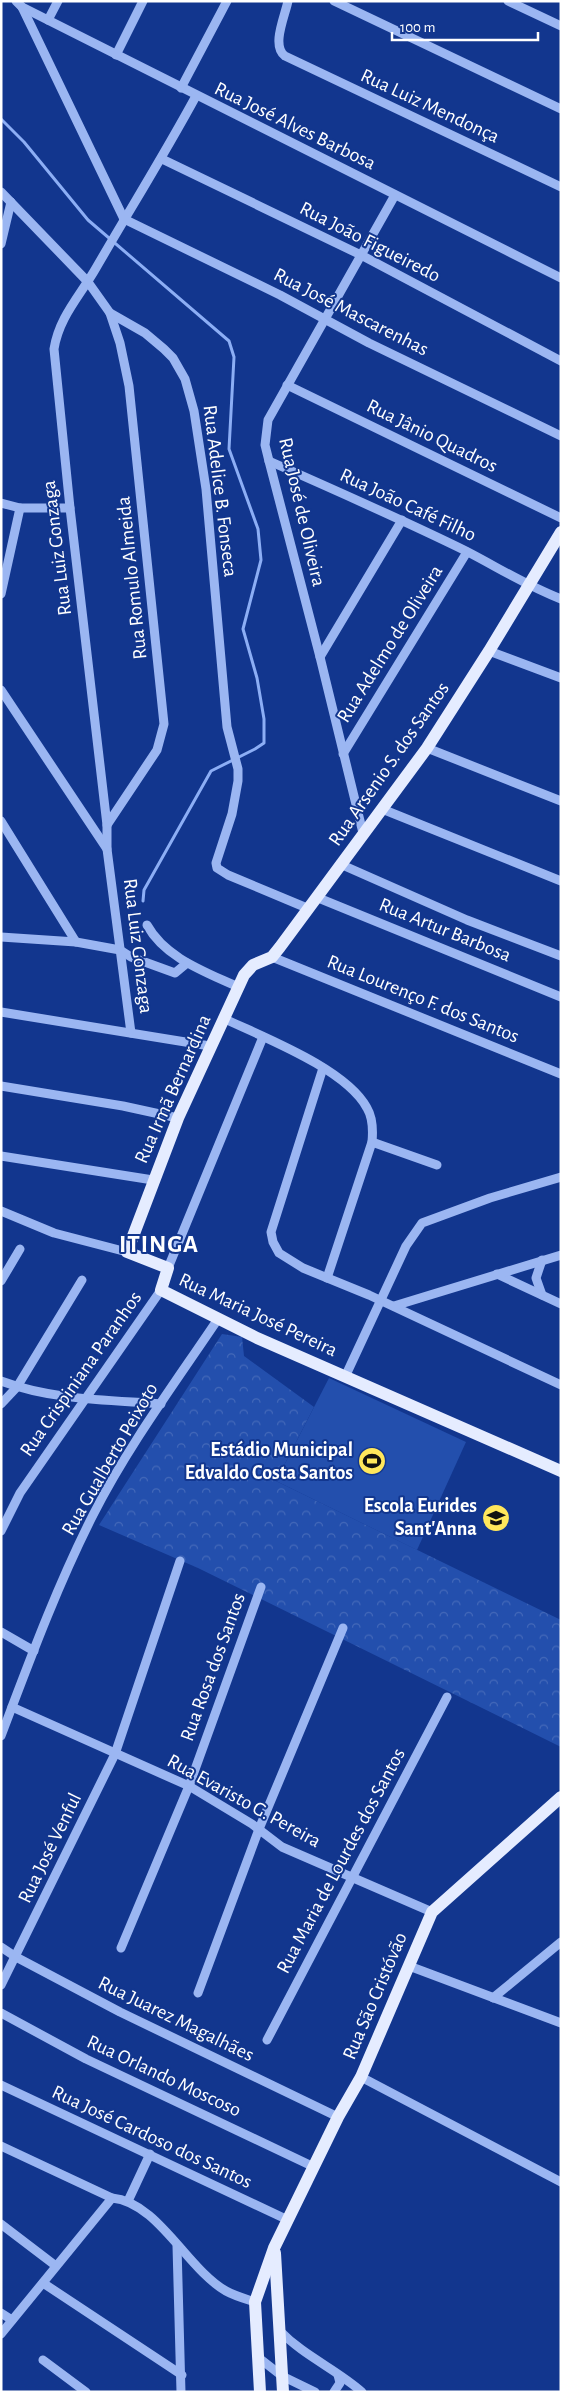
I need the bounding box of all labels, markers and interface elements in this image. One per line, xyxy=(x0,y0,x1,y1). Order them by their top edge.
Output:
scale bar xyxy=(392,10,538,42)
text: 100 m xyxy=(400,20,435,35)
street label: Rua Luiz Mendonça xyxy=(358,65,502,147)
street label: Rua José Alves Barbosa xyxy=(211,78,379,174)
street label: Rua João Figueiredo xyxy=(297,198,443,286)
street label: Rua José Mascarenhas xyxy=(270,264,432,360)
street label: Rua Jânio Quadros xyxy=(363,396,501,476)
street label: Rua Adelice B. Fonseca xyxy=(200,404,240,578)
street label: Rua José de Oliveira xyxy=(275,436,329,588)
street label: Rua João Café Filho xyxy=(337,465,479,545)
street label: Rua Luiz Gonzaga xyxy=(39,479,75,617)
street label: Rua Romulo Almeida xyxy=(113,495,151,661)
street label: Rua Adelmo de Oliveira xyxy=(333,562,447,726)
street label: Rua Arsenio S. dos Santos xyxy=(325,678,453,850)
street label: Rua Luiz Gonzaga xyxy=(120,877,156,1015)
street label: Rua Artur Barbosa xyxy=(376,894,514,966)
street label: Rua Lourenço F. dos Santos xyxy=(324,951,522,1047)
street label: Rua Irmã Bernardina xyxy=(131,1012,215,1166)
district label: ITINGA xyxy=(119,1232,199,1257)
street label: Rua Maria José Pereira xyxy=(176,1270,340,1360)
street label: Rua Crispiniana Paranhos xyxy=(16,1288,146,1460)
street label: Rua Gualberto Peixoto xyxy=(58,1379,162,1539)
place label: Estádio Municipal Edvaldo Costa Santos xyxy=(185,1440,353,1483)
sports icon: Estádio Municipal Edvaldo Costa Santos xyxy=(357,1446,387,1476)
place label: Escola Eurides Sant'Anna xyxy=(364,1496,477,1539)
school or university icon: Escola Eurides Sant'Anna xyxy=(481,1503,511,1533)
street label: Rua Rosa dos Santos xyxy=(177,1590,249,1744)
street label: Rua Maria de Lourdes dos Santos xyxy=(273,1745,409,1977)
street label: Rua Evaristo G. Pereira xyxy=(164,1751,324,1851)
street label: Rua José Venful xyxy=(15,1790,85,1906)
street label: Rua São Cristóvão xyxy=(339,1929,411,2063)
street label: Rua Juarez Magalhães xyxy=(95,1973,257,2065)
street label: Rua Orlando Moscoso xyxy=(84,2031,244,2121)
street label: Rua José Cardoso dos Santos xyxy=(49,2082,255,2192)

